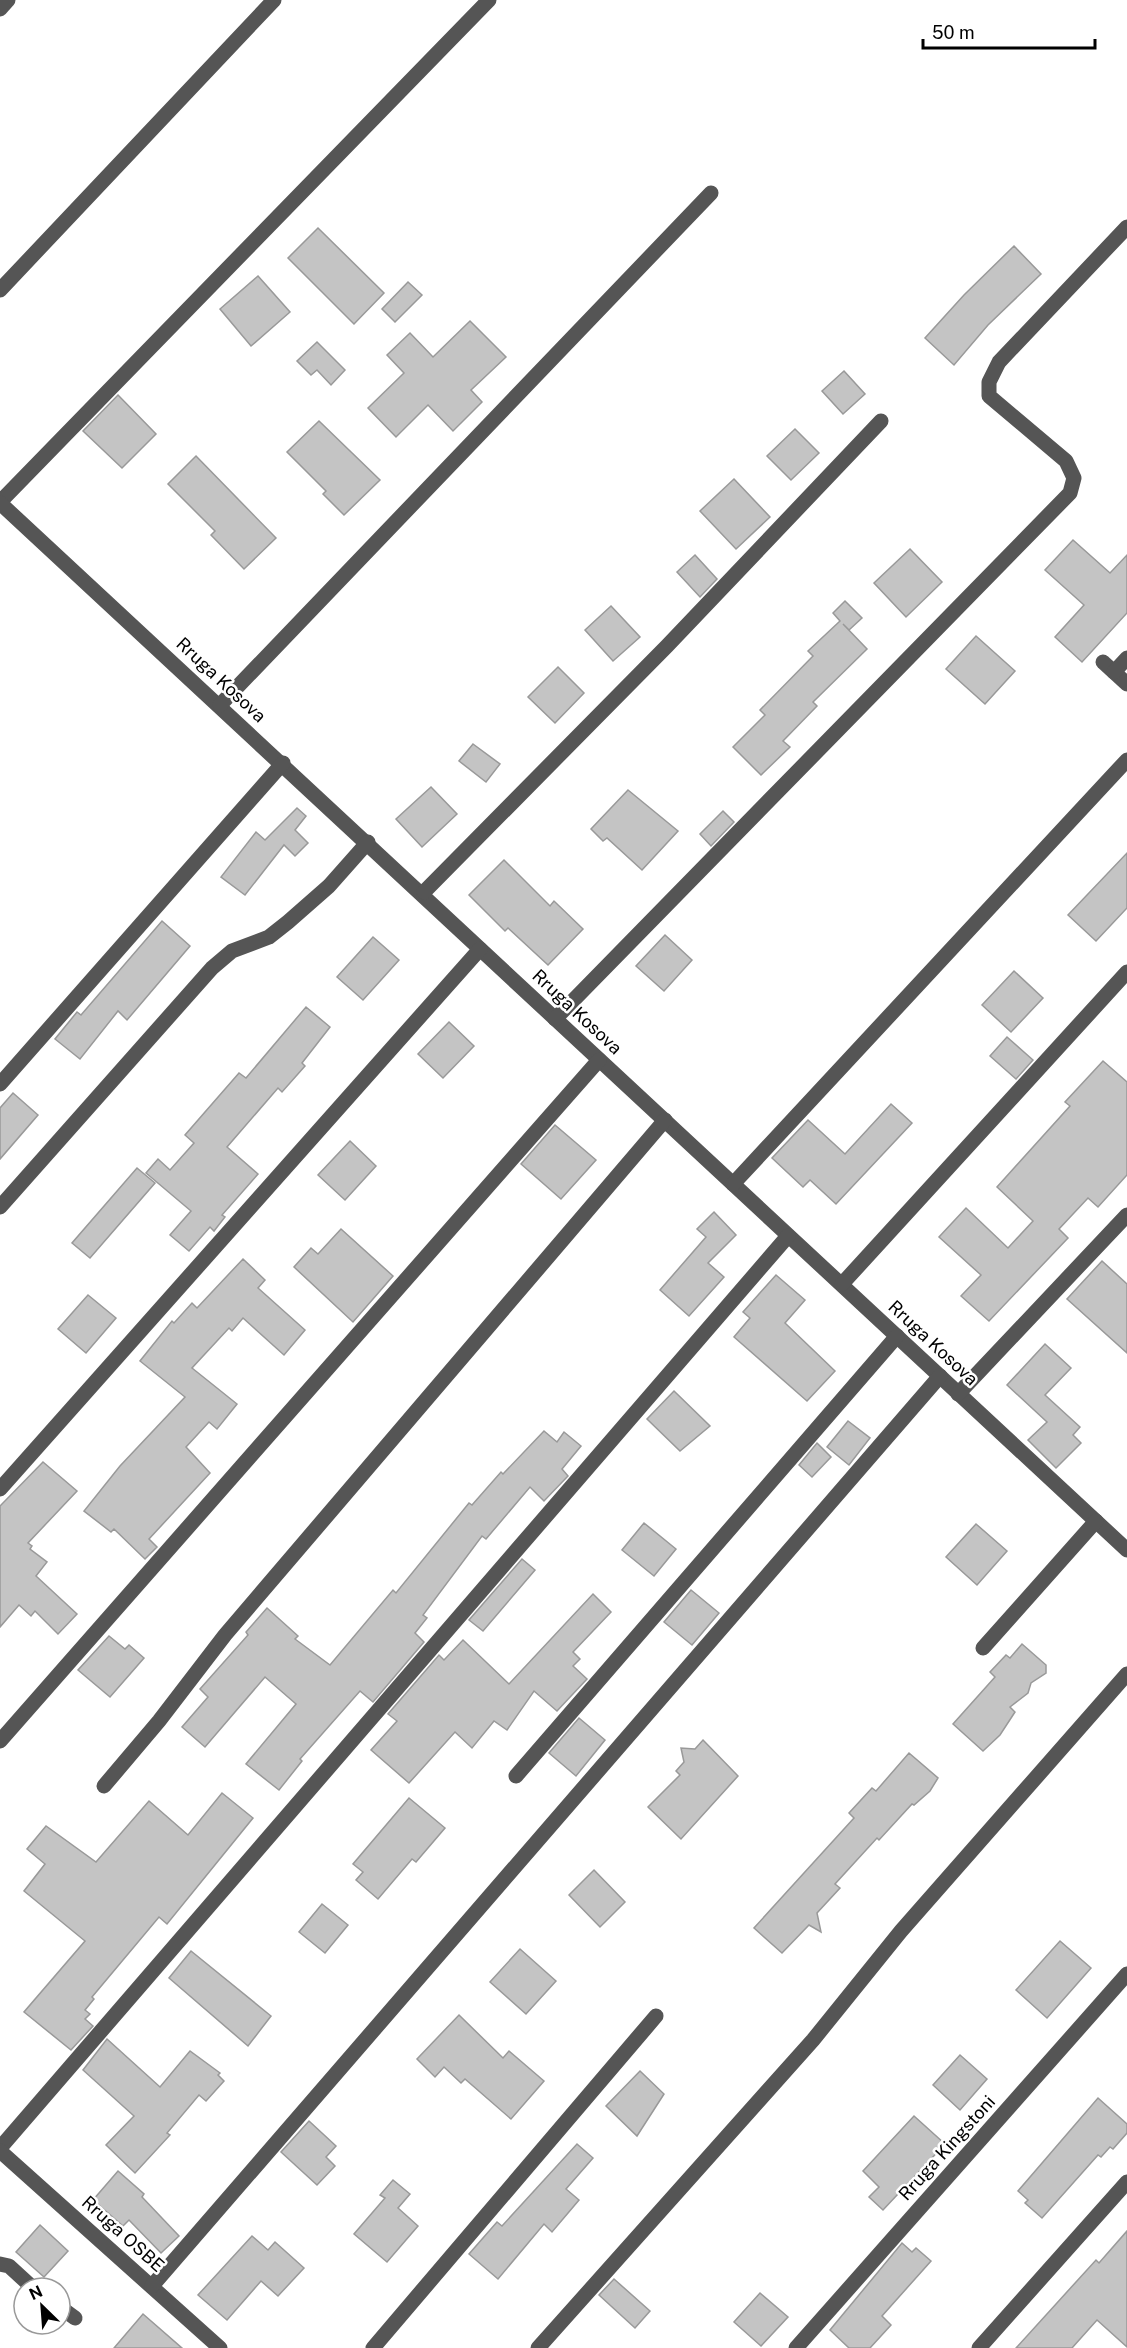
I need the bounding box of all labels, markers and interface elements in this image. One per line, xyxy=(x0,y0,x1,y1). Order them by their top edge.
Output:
scale bar xyxy=(923,12,1096,50)
text: 50 m xyxy=(932,22,975,43)
street label: Rruga Kosova xyxy=(172,633,270,726)
street label: Rruga Kosova xyxy=(528,965,626,1058)
street label: Rruga Kosova xyxy=(884,1296,982,1389)
street label: Rruga Kingstoni xyxy=(894,2091,999,2204)
street label: Rruga OSBE xyxy=(78,2191,169,2276)
north arrow xyxy=(12,2276,72,2336)
text: N xyxy=(26,2282,46,2304)

